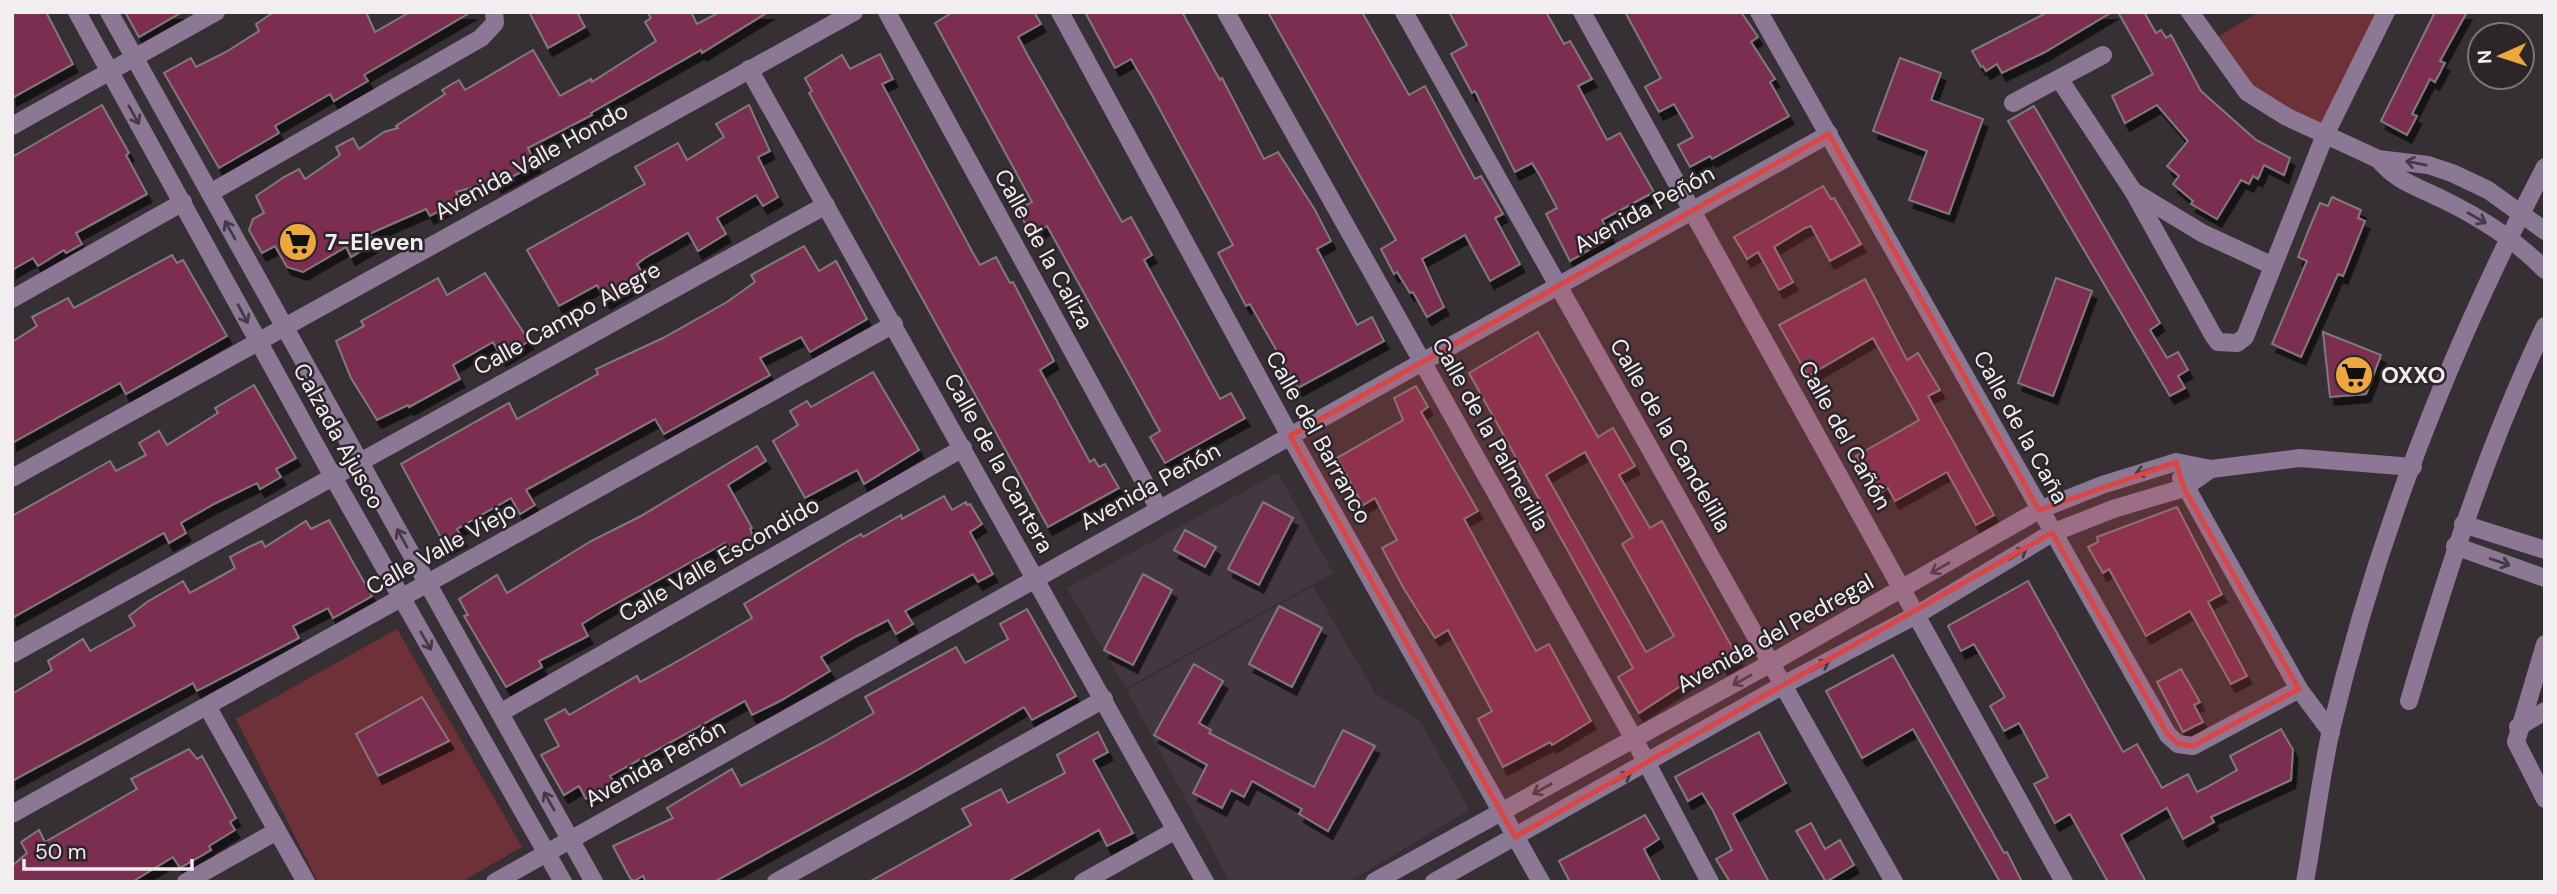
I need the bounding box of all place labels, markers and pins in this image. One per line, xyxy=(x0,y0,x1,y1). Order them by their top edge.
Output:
supermarket icon: 7-Eleven xyxy=(277,221,319,263)
place label: 7-Eleven xyxy=(325,227,424,257)
supermarket icon: OXXO xyxy=(2333,354,2375,396)
place label: OXXO xyxy=(2381,360,2446,390)

